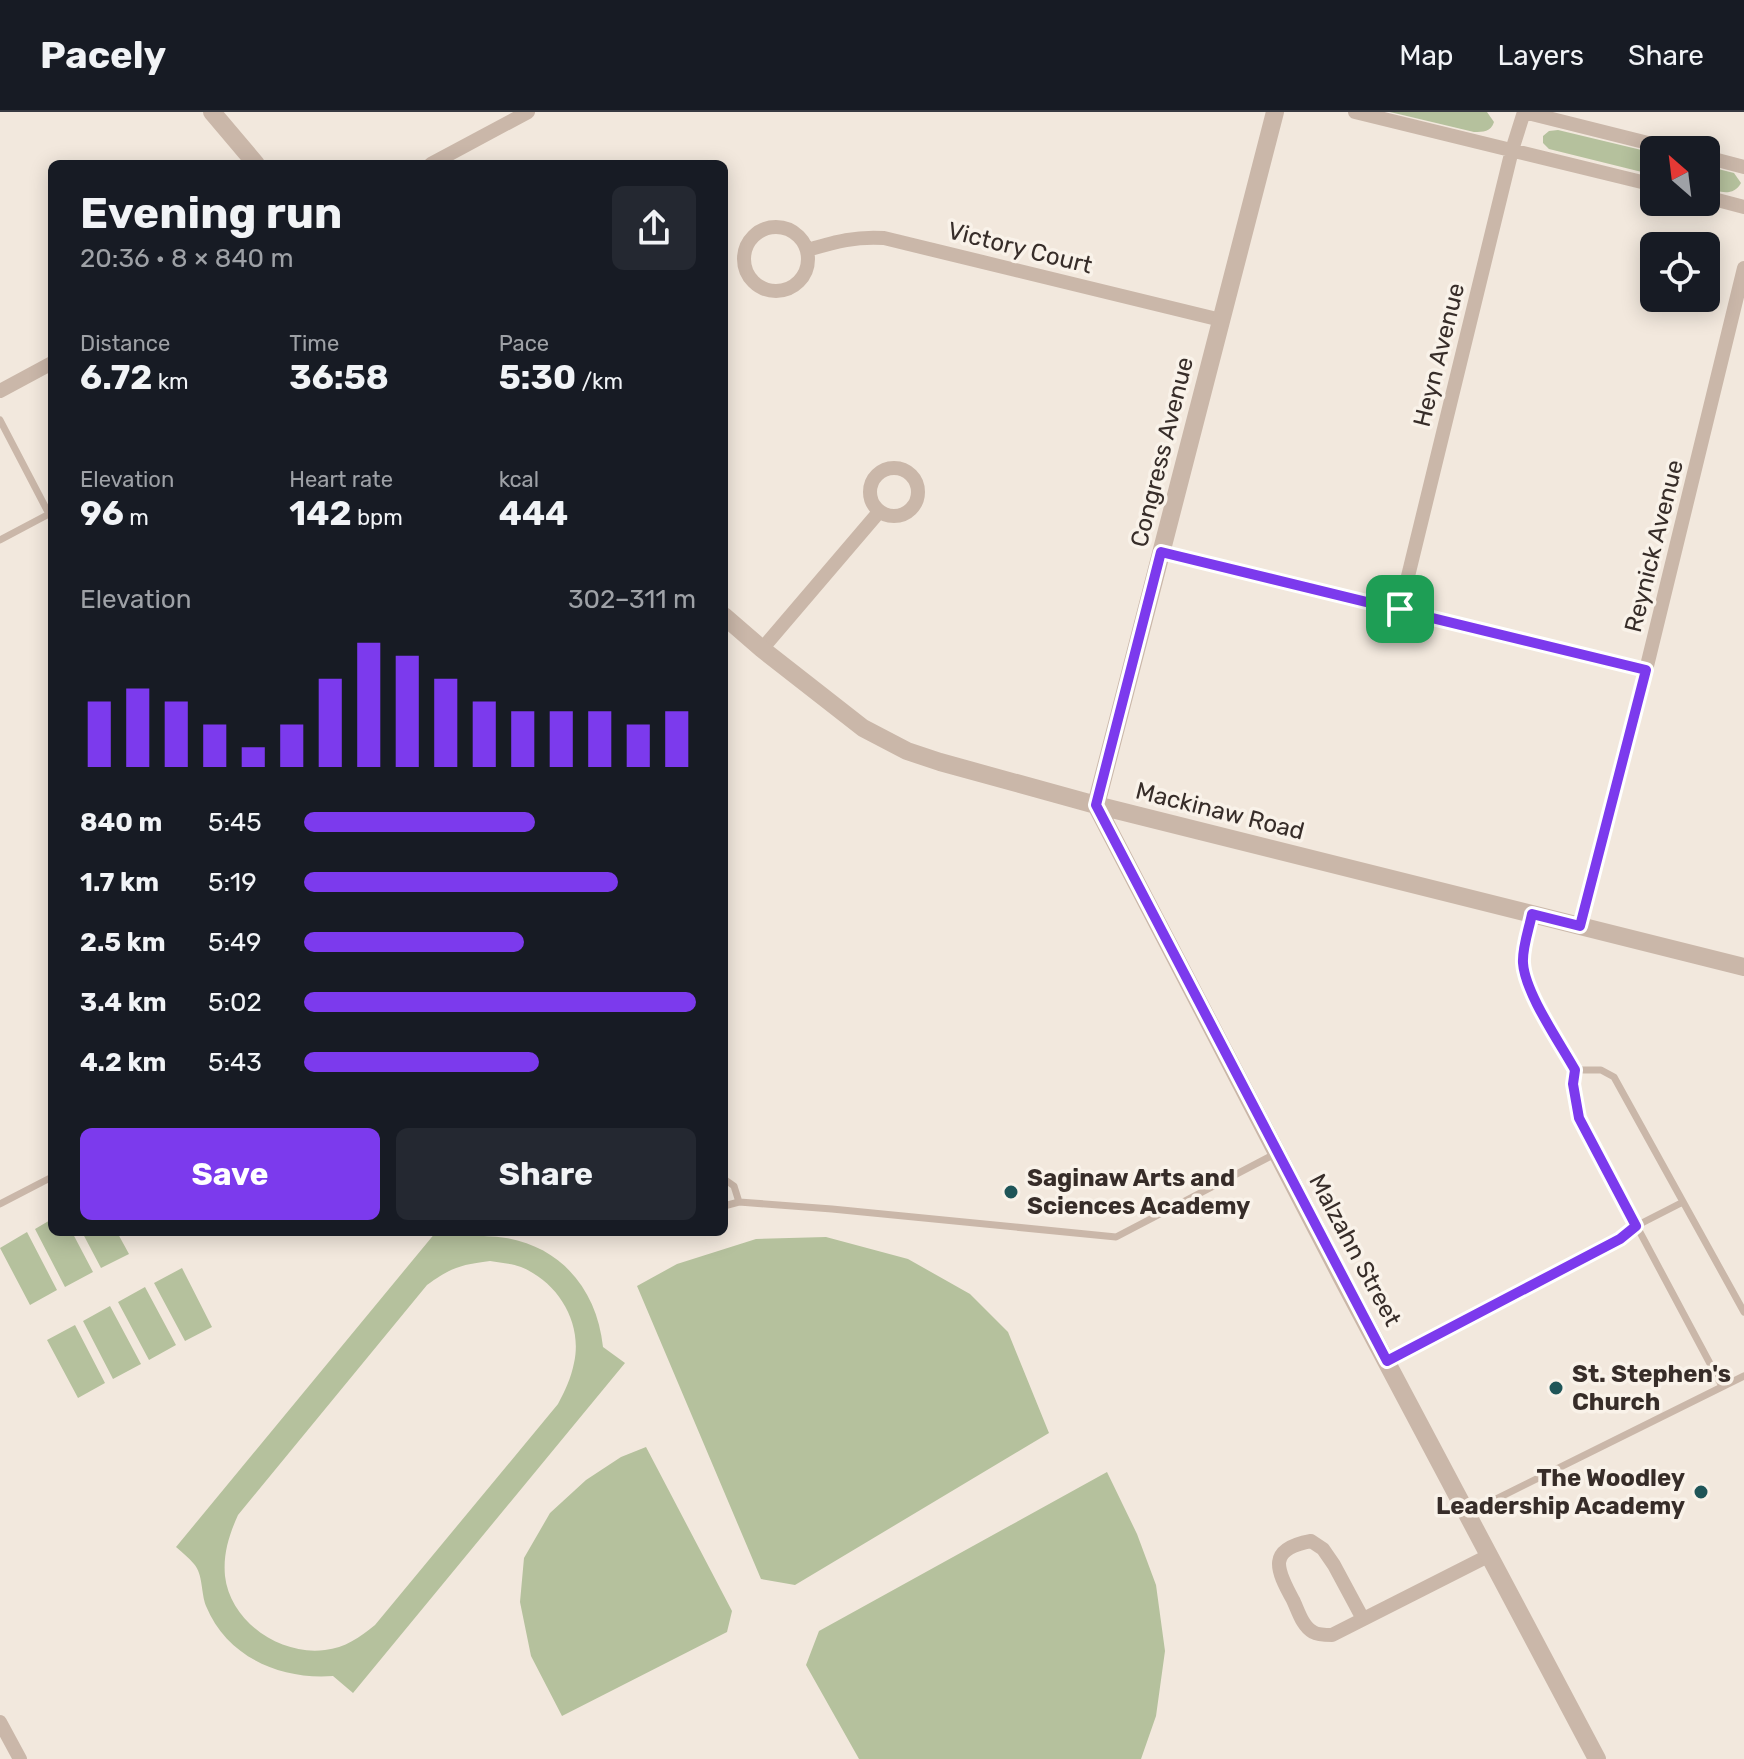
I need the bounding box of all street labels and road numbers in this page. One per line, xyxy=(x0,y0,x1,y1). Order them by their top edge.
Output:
street label: Victory Court xyxy=(945,216,1095,280)
street label: Heyn Avenue xyxy=(1408,280,1470,430)
street label: Congress Avenue xyxy=(1125,354,1199,550)
street label: Reynick Avenue xyxy=(1619,457,1689,635)
street label: Mackinaw Road xyxy=(1133,776,1307,846)
street label: Malzahn Street xyxy=(1303,1169,1407,1331)

